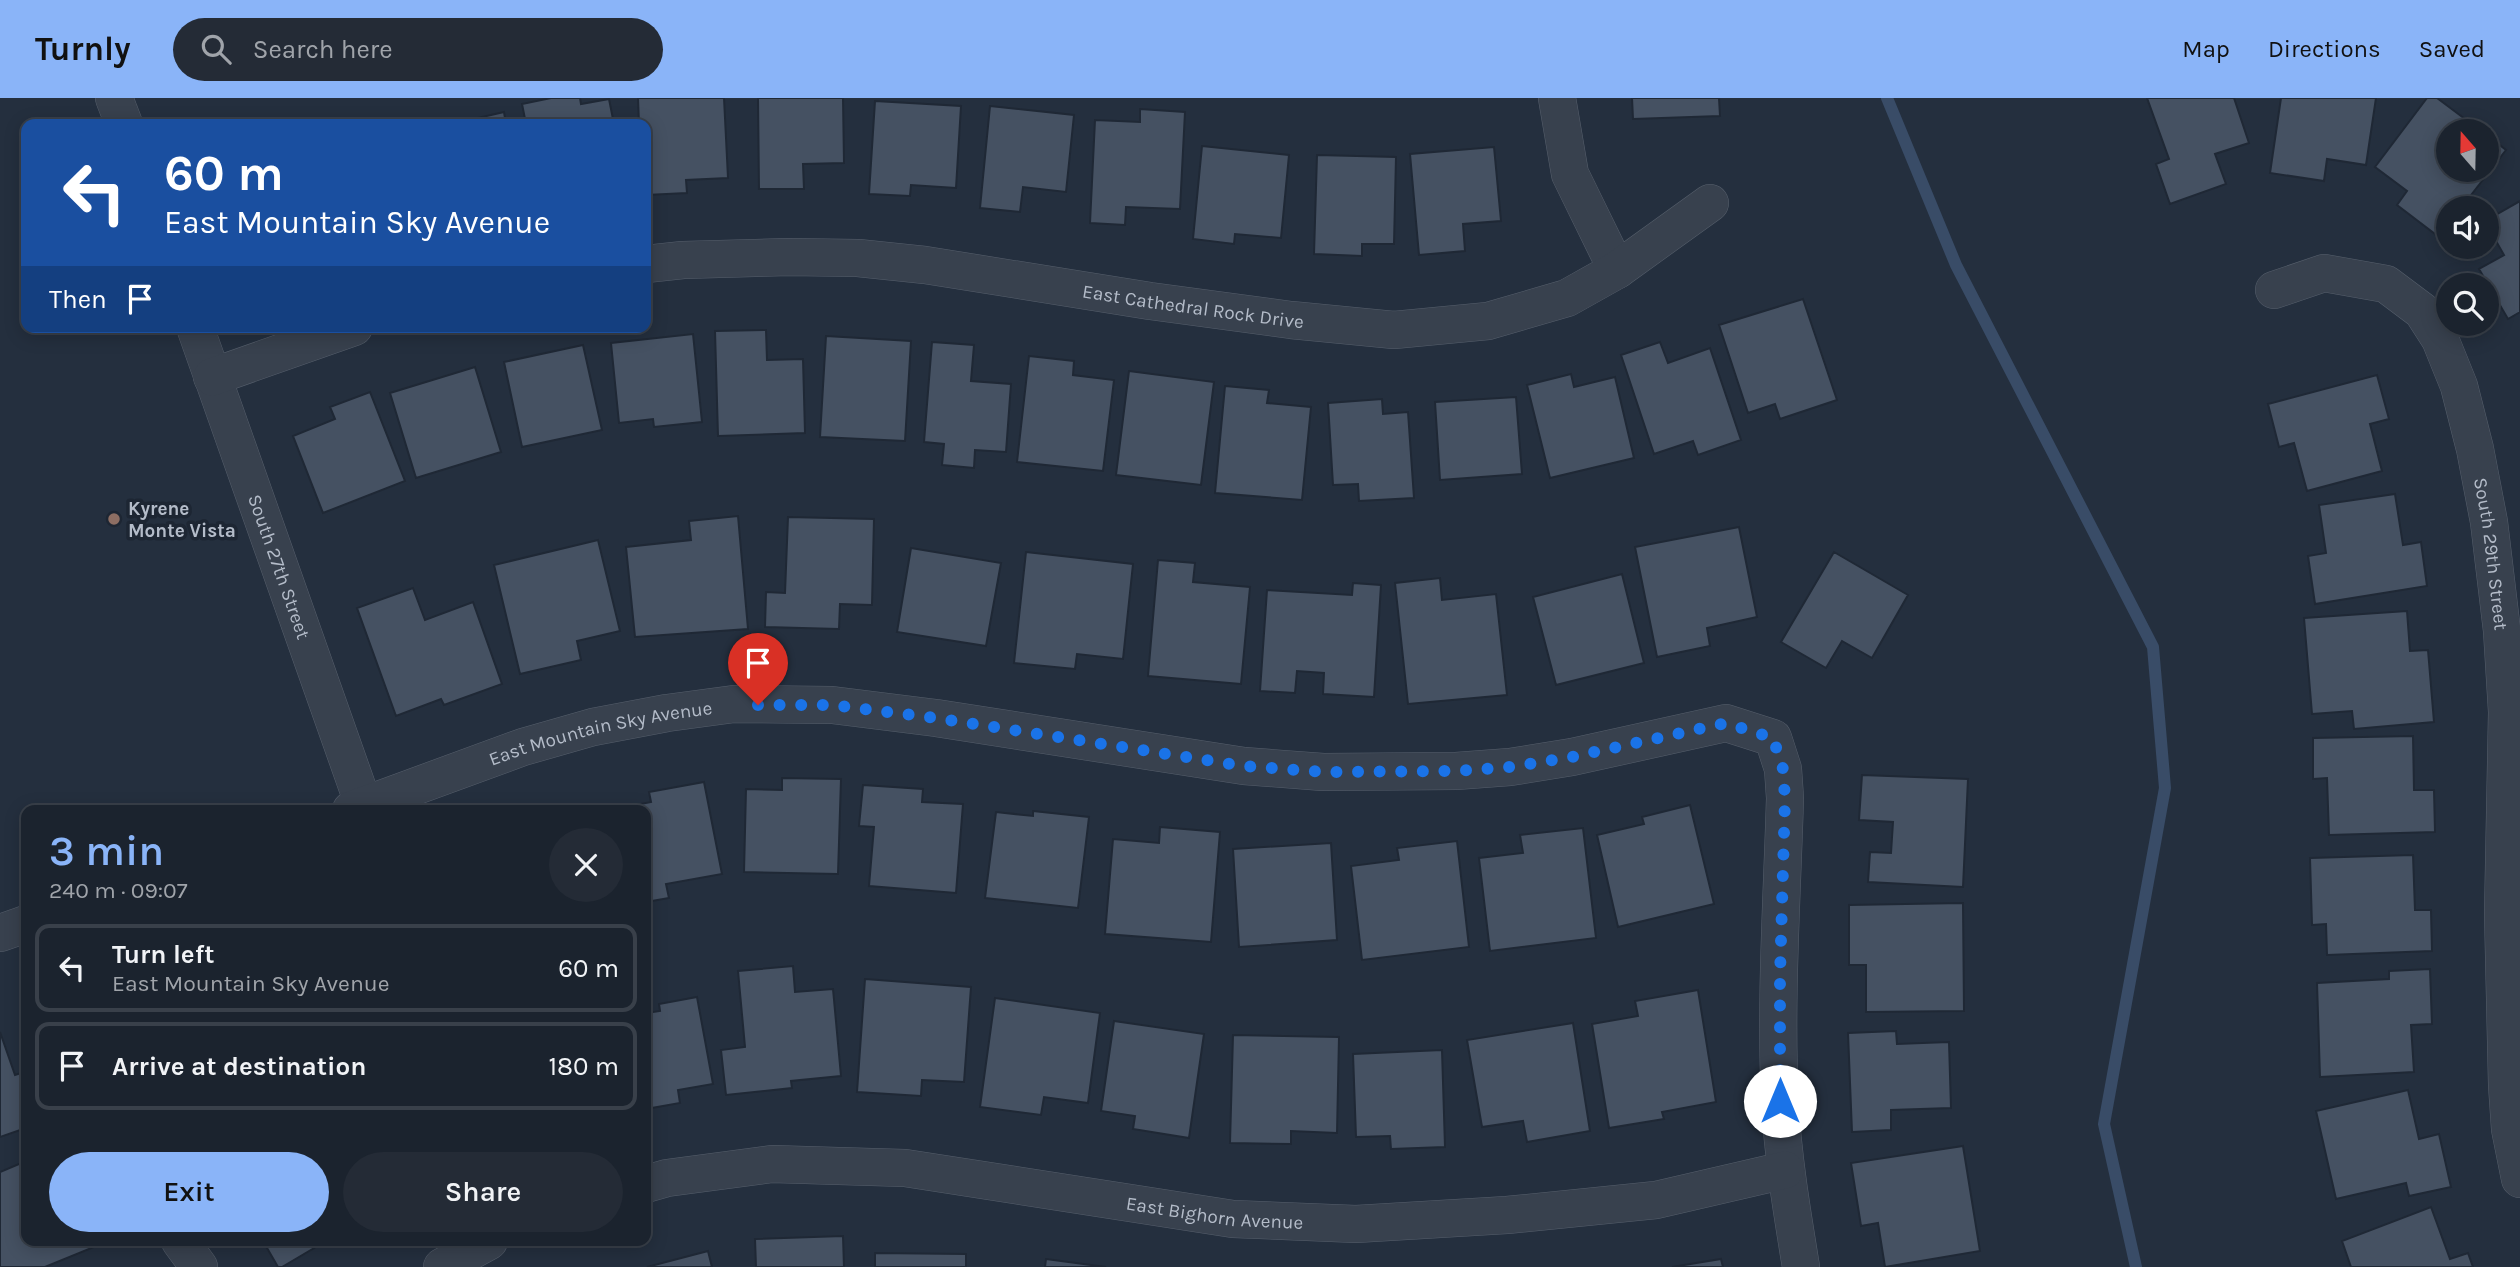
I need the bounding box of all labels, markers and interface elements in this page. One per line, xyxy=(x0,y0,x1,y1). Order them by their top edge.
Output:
search box xyxy=(173,18,663,81)
text: Turnly xyxy=(35,30,131,68)
icon: search xyxy=(197,30,235,68)
text: Search here xyxy=(253,34,393,65)
text: Map xyxy=(2182,35,2230,63)
text: Directions xyxy=(2268,35,2381,63)
text: Saved xyxy=(2419,35,2485,63)
north arrow xyxy=(2436,119,2499,182)
map controls xyxy=(2436,119,2499,336)
text: 60 m xyxy=(164,145,284,202)
icon: left xyxy=(49,147,140,238)
button: sound xyxy=(2436,196,2499,259)
text: East Mountain Sky Avenue xyxy=(164,204,550,241)
button: search xyxy=(2436,273,2499,336)
icon: arrive xyxy=(121,280,159,318)
street label: East Cathedral Rock Drive xyxy=(1081,280,1305,333)
text: Then xyxy=(49,284,107,315)
street label: South 29th Street xyxy=(2469,476,2512,632)
street label: South 27th Street xyxy=(243,492,314,642)
place label: Kyrene Monte Vista xyxy=(128,498,236,542)
marker: Kyrene Monte Vista xyxy=(106,511,122,527)
pin xyxy=(728,633,788,705)
icon: arrive xyxy=(739,644,777,682)
street label: East Mountain Sky Avenue xyxy=(486,697,714,771)
text: 3 min xyxy=(49,826,164,876)
button: close xyxy=(549,828,623,902)
text: 240 m · 09:07 xyxy=(49,877,188,904)
text: Turn left xyxy=(112,939,214,970)
icon: left xyxy=(53,949,91,987)
text: 60 m xyxy=(558,953,619,984)
text: East Mountain Sky Avenue xyxy=(112,970,390,997)
icon: arrive xyxy=(53,1047,91,1085)
text: Arrive at destination xyxy=(112,1051,366,1082)
text: 180 m xyxy=(549,1051,619,1082)
position arrow xyxy=(1743,1064,1817,1138)
button: Exit xyxy=(49,1152,329,1232)
button: Share xyxy=(343,1152,623,1232)
street label: East Bighorn Avenue xyxy=(1124,1193,1304,1234)

